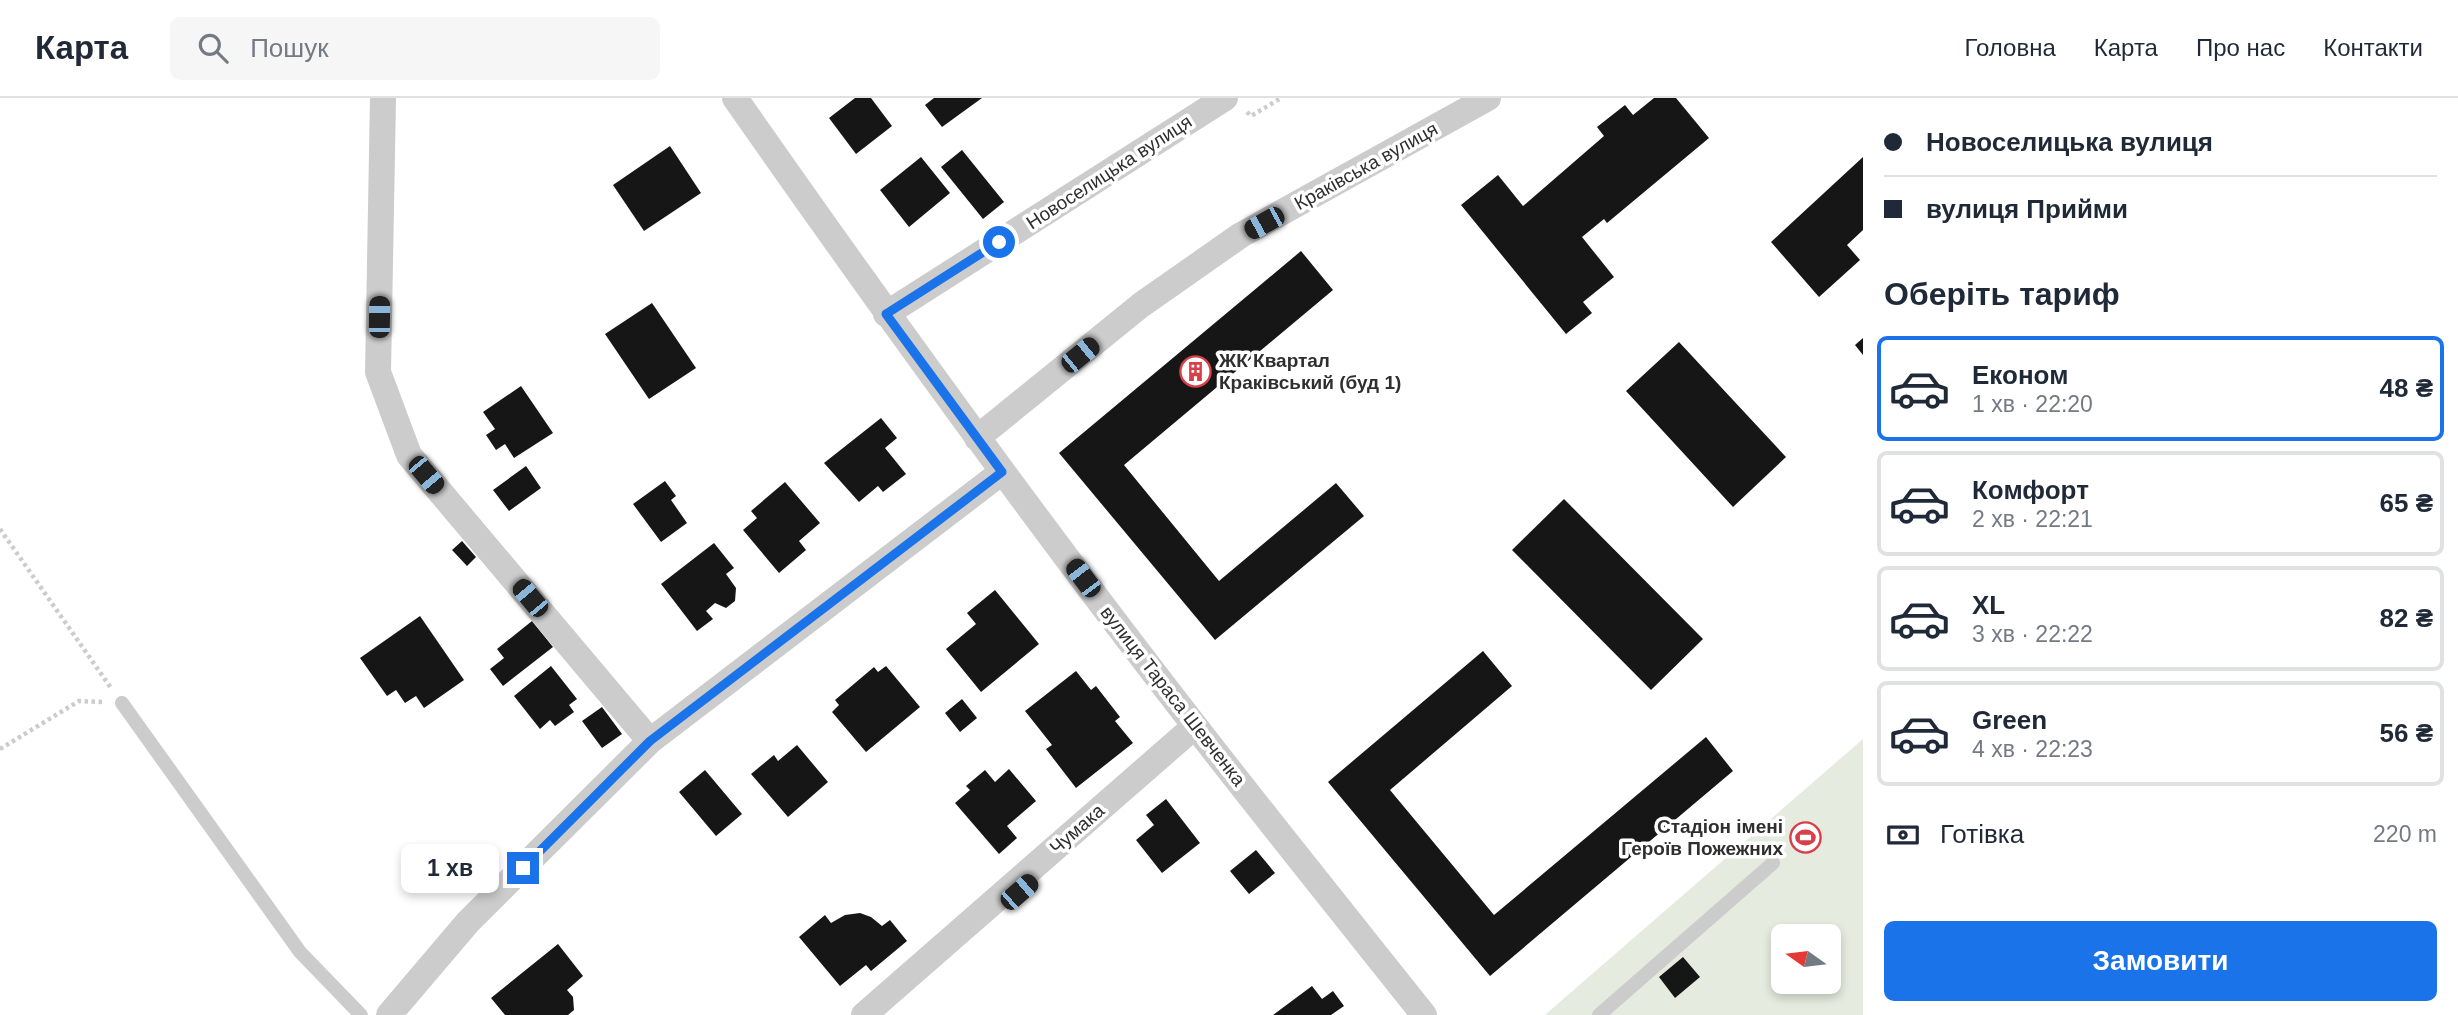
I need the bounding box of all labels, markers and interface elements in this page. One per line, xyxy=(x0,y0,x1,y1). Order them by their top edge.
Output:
search box xyxy=(170,17,660,80)
text: Карта xyxy=(35,29,128,66)
icon: search xyxy=(194,29,232,67)
text: Пошук xyxy=(250,33,329,63)
text: Головна xyxy=(1965,34,2056,61)
text: Карта xyxy=(2094,34,2158,61)
text: Про нас xyxy=(2196,34,2285,61)
text: Контакти xyxy=(2323,34,2423,61)
street label: Новоселицька вулиця xyxy=(1022,111,1196,233)
street label: Краківська вулиця xyxy=(1291,118,1441,214)
text: Новоселицька вулиця xyxy=(1926,127,2213,157)
text: вулиця Прийми xyxy=(1926,194,2128,224)
car xyxy=(1241,204,1288,242)
route start xyxy=(983,226,1015,258)
text: Оберіть тариф xyxy=(1884,276,2120,312)
car xyxy=(369,296,390,338)
car xyxy=(1058,334,1103,376)
place label: ЖК Квартал Краківський (буд 1) xyxy=(1218,350,1401,393)
building icon: ЖК Квартал Краківський (буд 1) xyxy=(1179,354,1213,388)
icon: car xyxy=(1888,357,1951,420)
text: Економ xyxy=(1972,360,2068,390)
text: 48 ₴ xyxy=(2380,373,2433,403)
text: 1 хв · 22:20 xyxy=(1972,391,2093,417)
car xyxy=(405,452,448,498)
icon: car xyxy=(1888,472,1951,535)
text: Комфорт xyxy=(1972,475,2089,505)
text: 65 ₴ xyxy=(2380,488,2433,518)
text: 2 хв · 22:21 xyxy=(1972,506,2093,532)
car xyxy=(1062,555,1105,601)
car xyxy=(509,575,552,621)
icon: car xyxy=(1888,587,1951,650)
text: XL xyxy=(1972,590,2005,620)
street label: вулиця Тараса Шевченка xyxy=(1096,602,1250,790)
text: 82 ₴ xyxy=(2380,603,2433,633)
text: 3 хв · 22:22 xyxy=(1972,621,2093,647)
icon: car xyxy=(1888,702,1951,765)
text: Green xyxy=(1972,705,2047,735)
text: 56 ₴ xyxy=(2380,718,2433,748)
text: 4 хв · 22:23 xyxy=(1972,736,2093,762)
street label: Чумака xyxy=(1046,800,1109,858)
place label: Стадіон імені Героїв Пожежних xyxy=(1621,816,1783,859)
icon: cash xyxy=(1884,816,1922,854)
text: Готівка xyxy=(1940,819,2024,849)
sports icon: Стадіон імені Героїв Пожежних xyxy=(1789,820,1823,854)
text: 220 m xyxy=(2373,821,2437,847)
callout: 1 хв xyxy=(400,844,498,892)
route end xyxy=(507,852,539,884)
text: 1 хв xyxy=(427,855,473,881)
car xyxy=(997,870,1042,914)
button: Замовити xyxy=(1884,921,2437,1001)
north arrow xyxy=(1771,924,1841,994)
map controls xyxy=(1771,924,1841,994)

